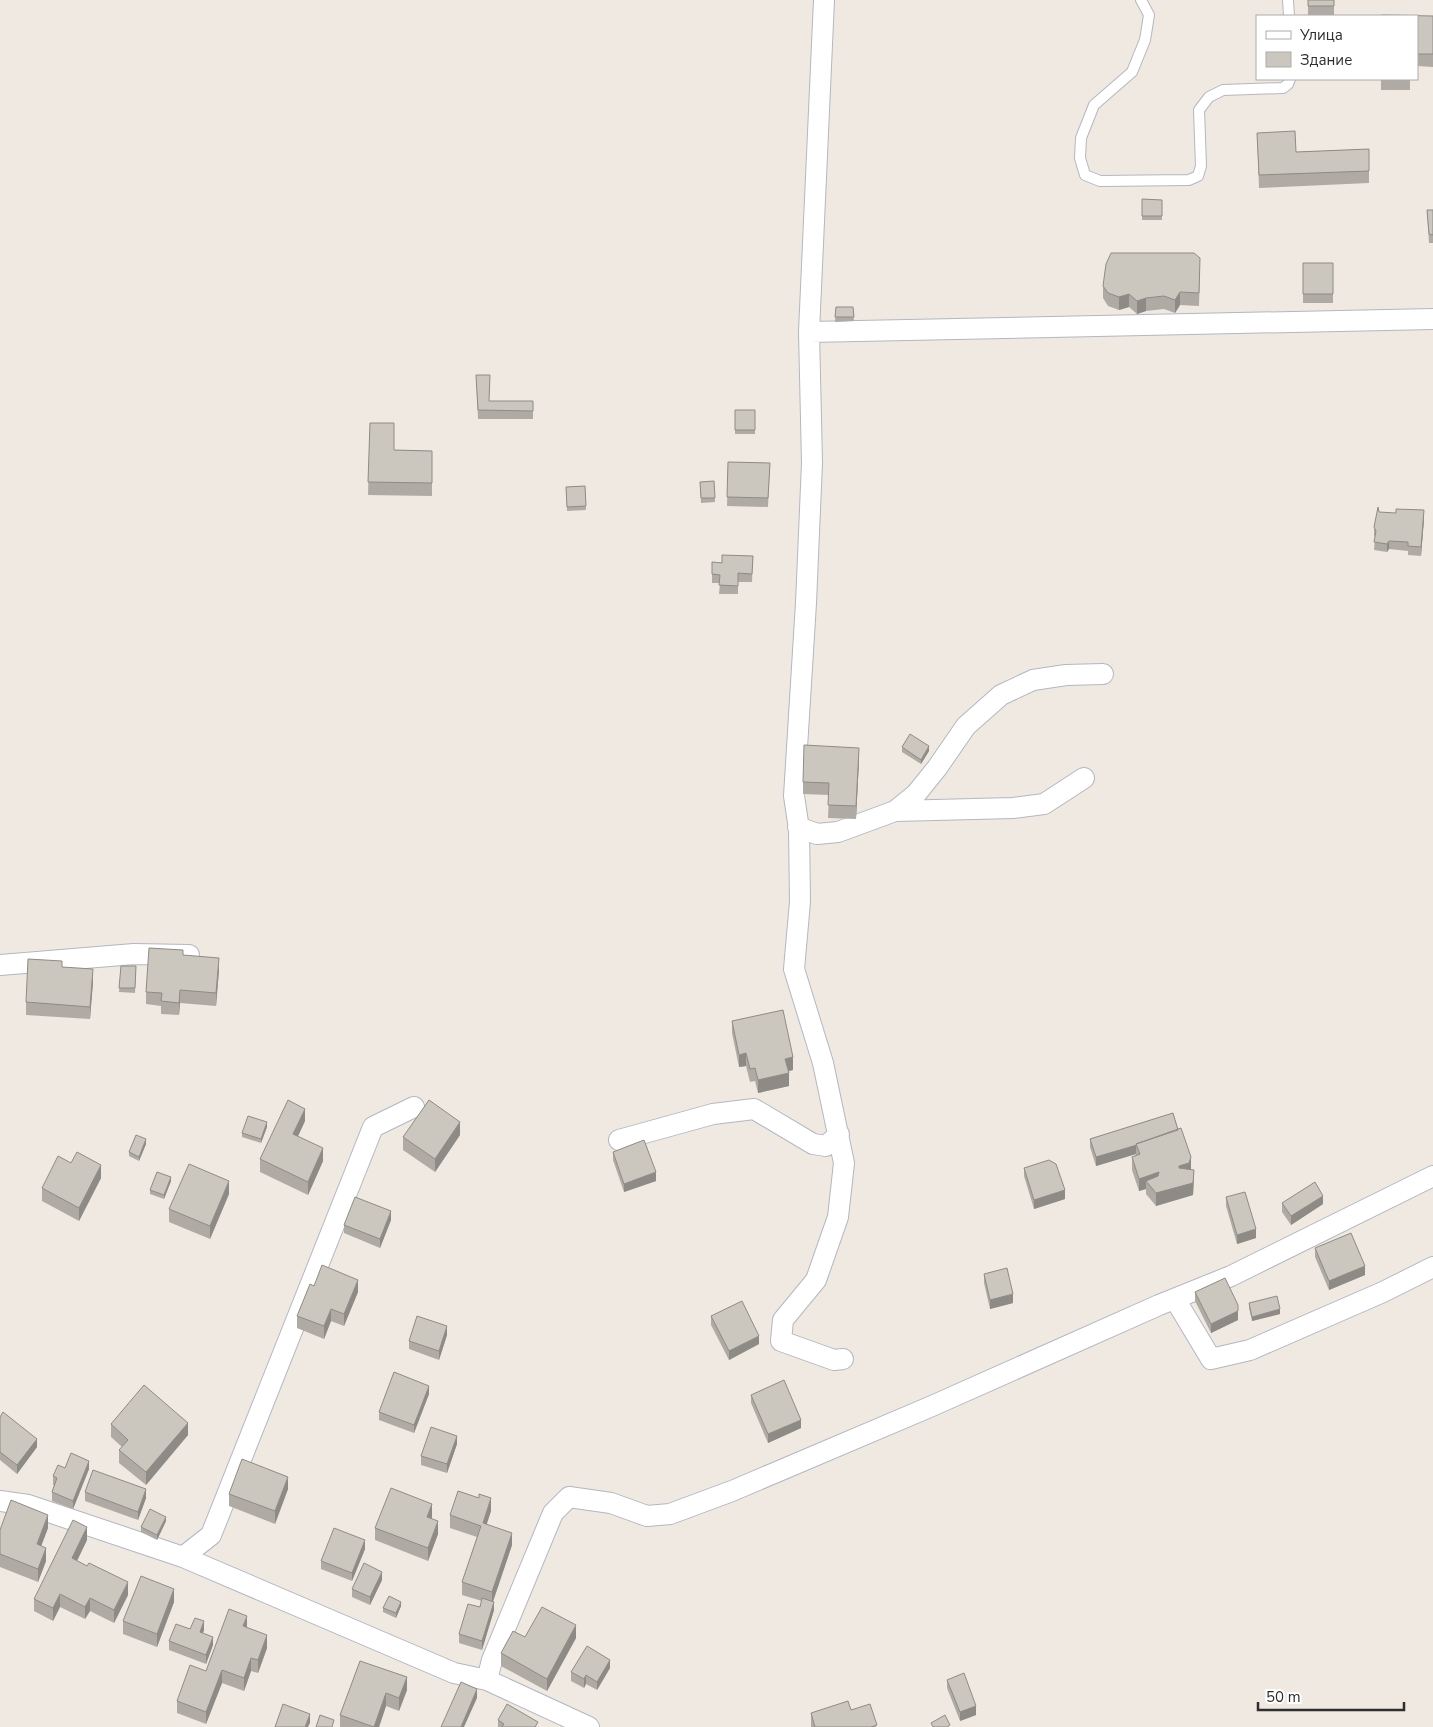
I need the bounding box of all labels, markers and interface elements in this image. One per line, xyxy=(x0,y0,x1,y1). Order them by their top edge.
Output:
legend xyxy=(1256,15,1418,80)
text: Улица xyxy=(1299,25,1343,45)
text: Здание xyxy=(1300,50,1352,70)
scale bar xyxy=(1258,1680,1404,1712)
text: 50 m xyxy=(1266,1687,1301,1707)

